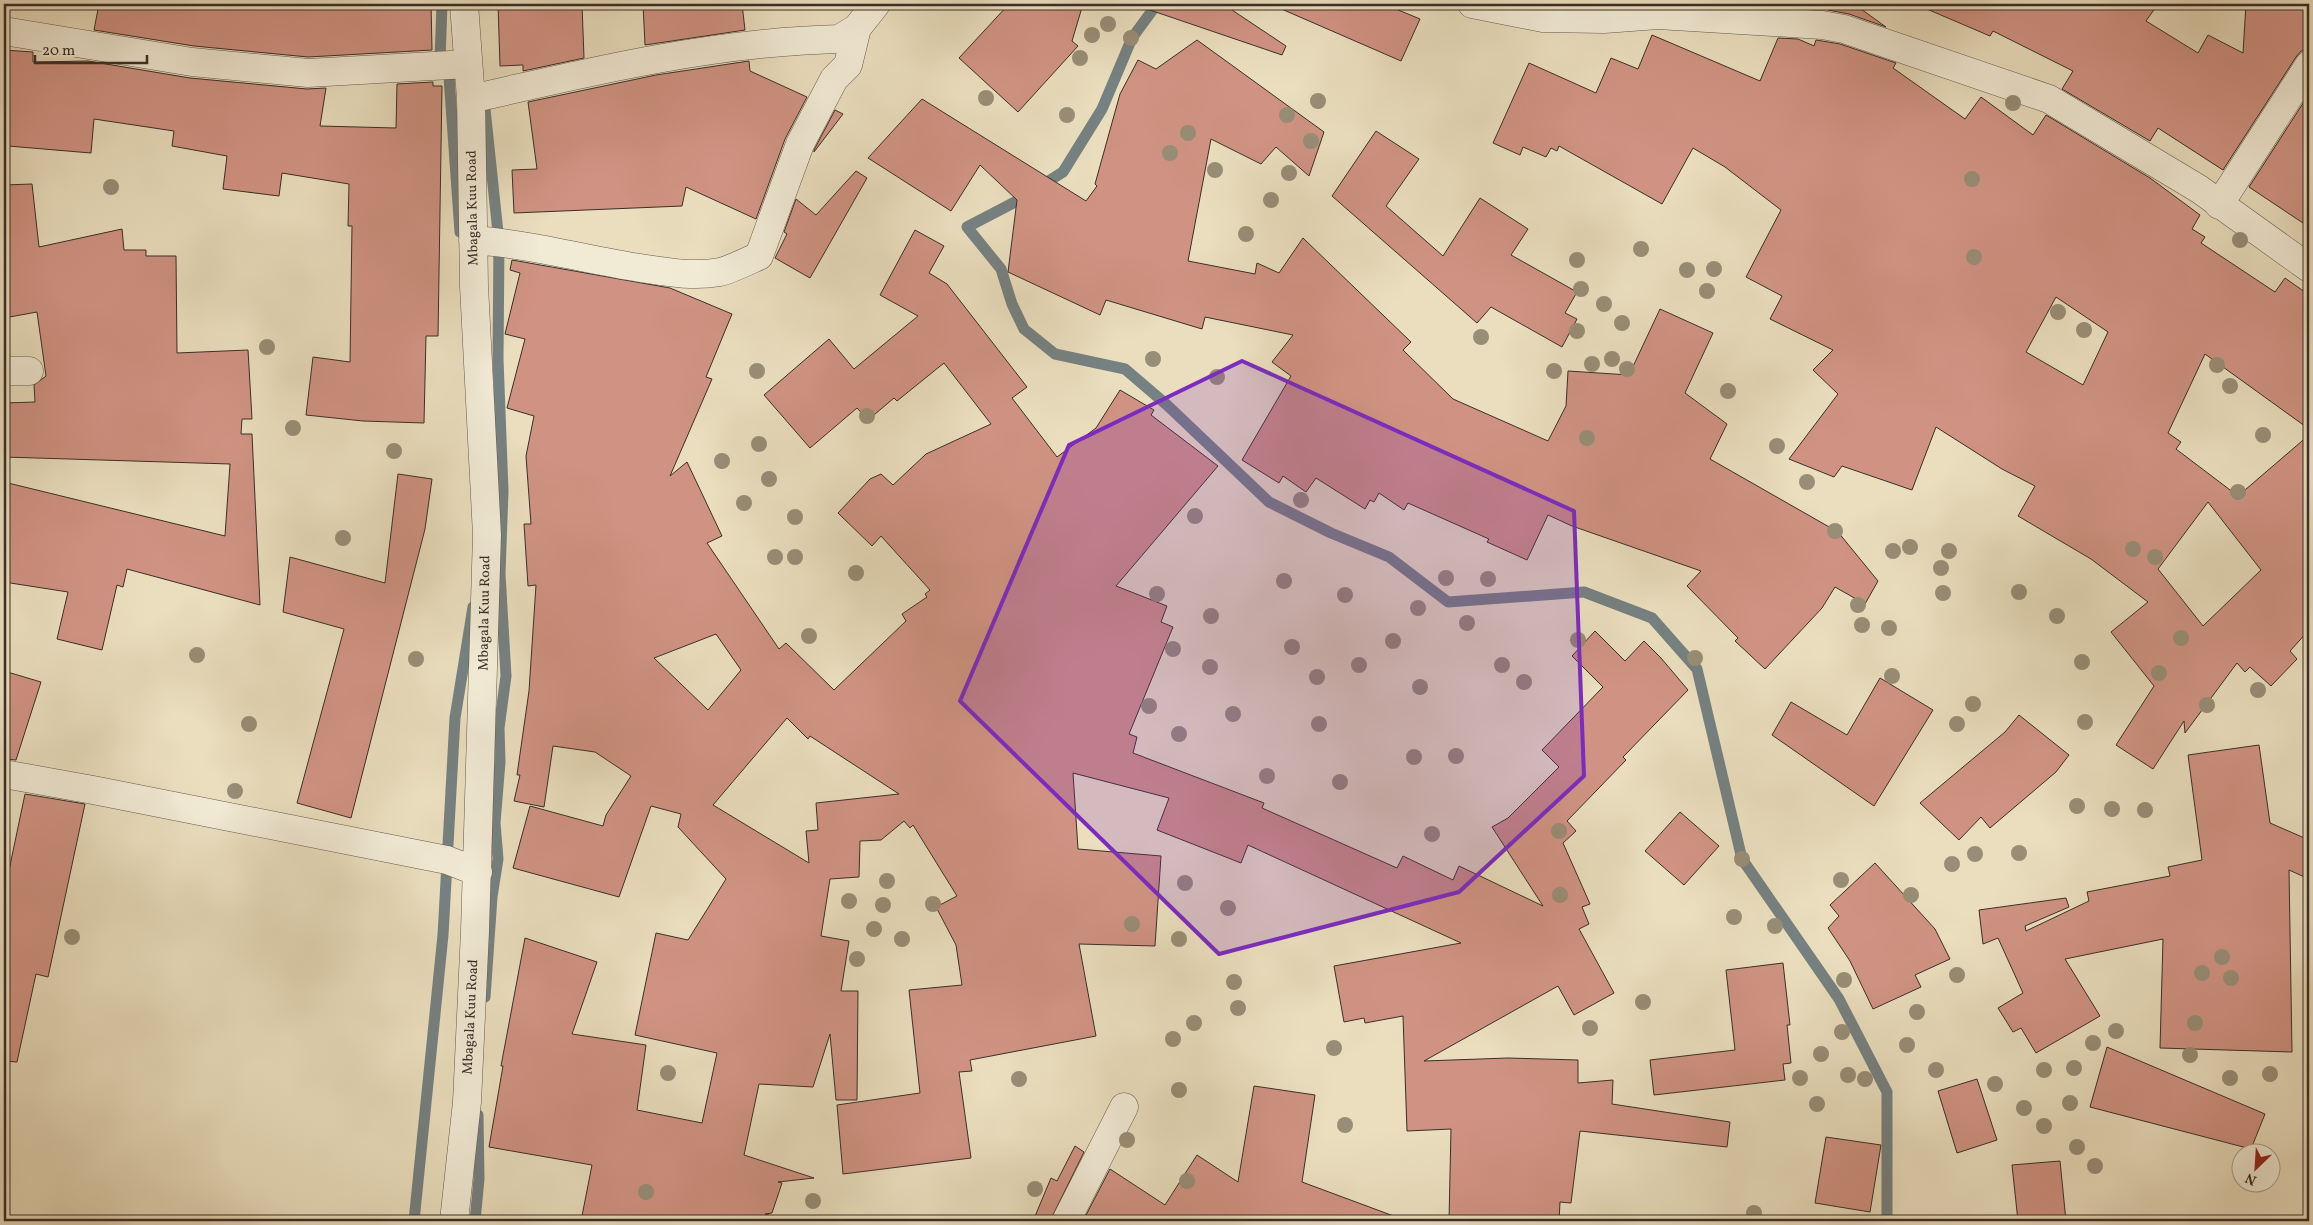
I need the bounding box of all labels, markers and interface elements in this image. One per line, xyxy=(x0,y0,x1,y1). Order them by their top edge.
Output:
scale bar xyxy=(35,32,148,64)
text: 20 m xyxy=(42,41,75,62)
street label: Mbagala Kuu Road xyxy=(462,150,484,266)
street label: Mbagala Kuu Road xyxy=(474,555,496,671)
street label: Mbagala Kuu Road xyxy=(458,959,484,1075)
north arrow xyxy=(2230,1142,2280,1192)
text: N xyxy=(2243,1168,2260,1189)

